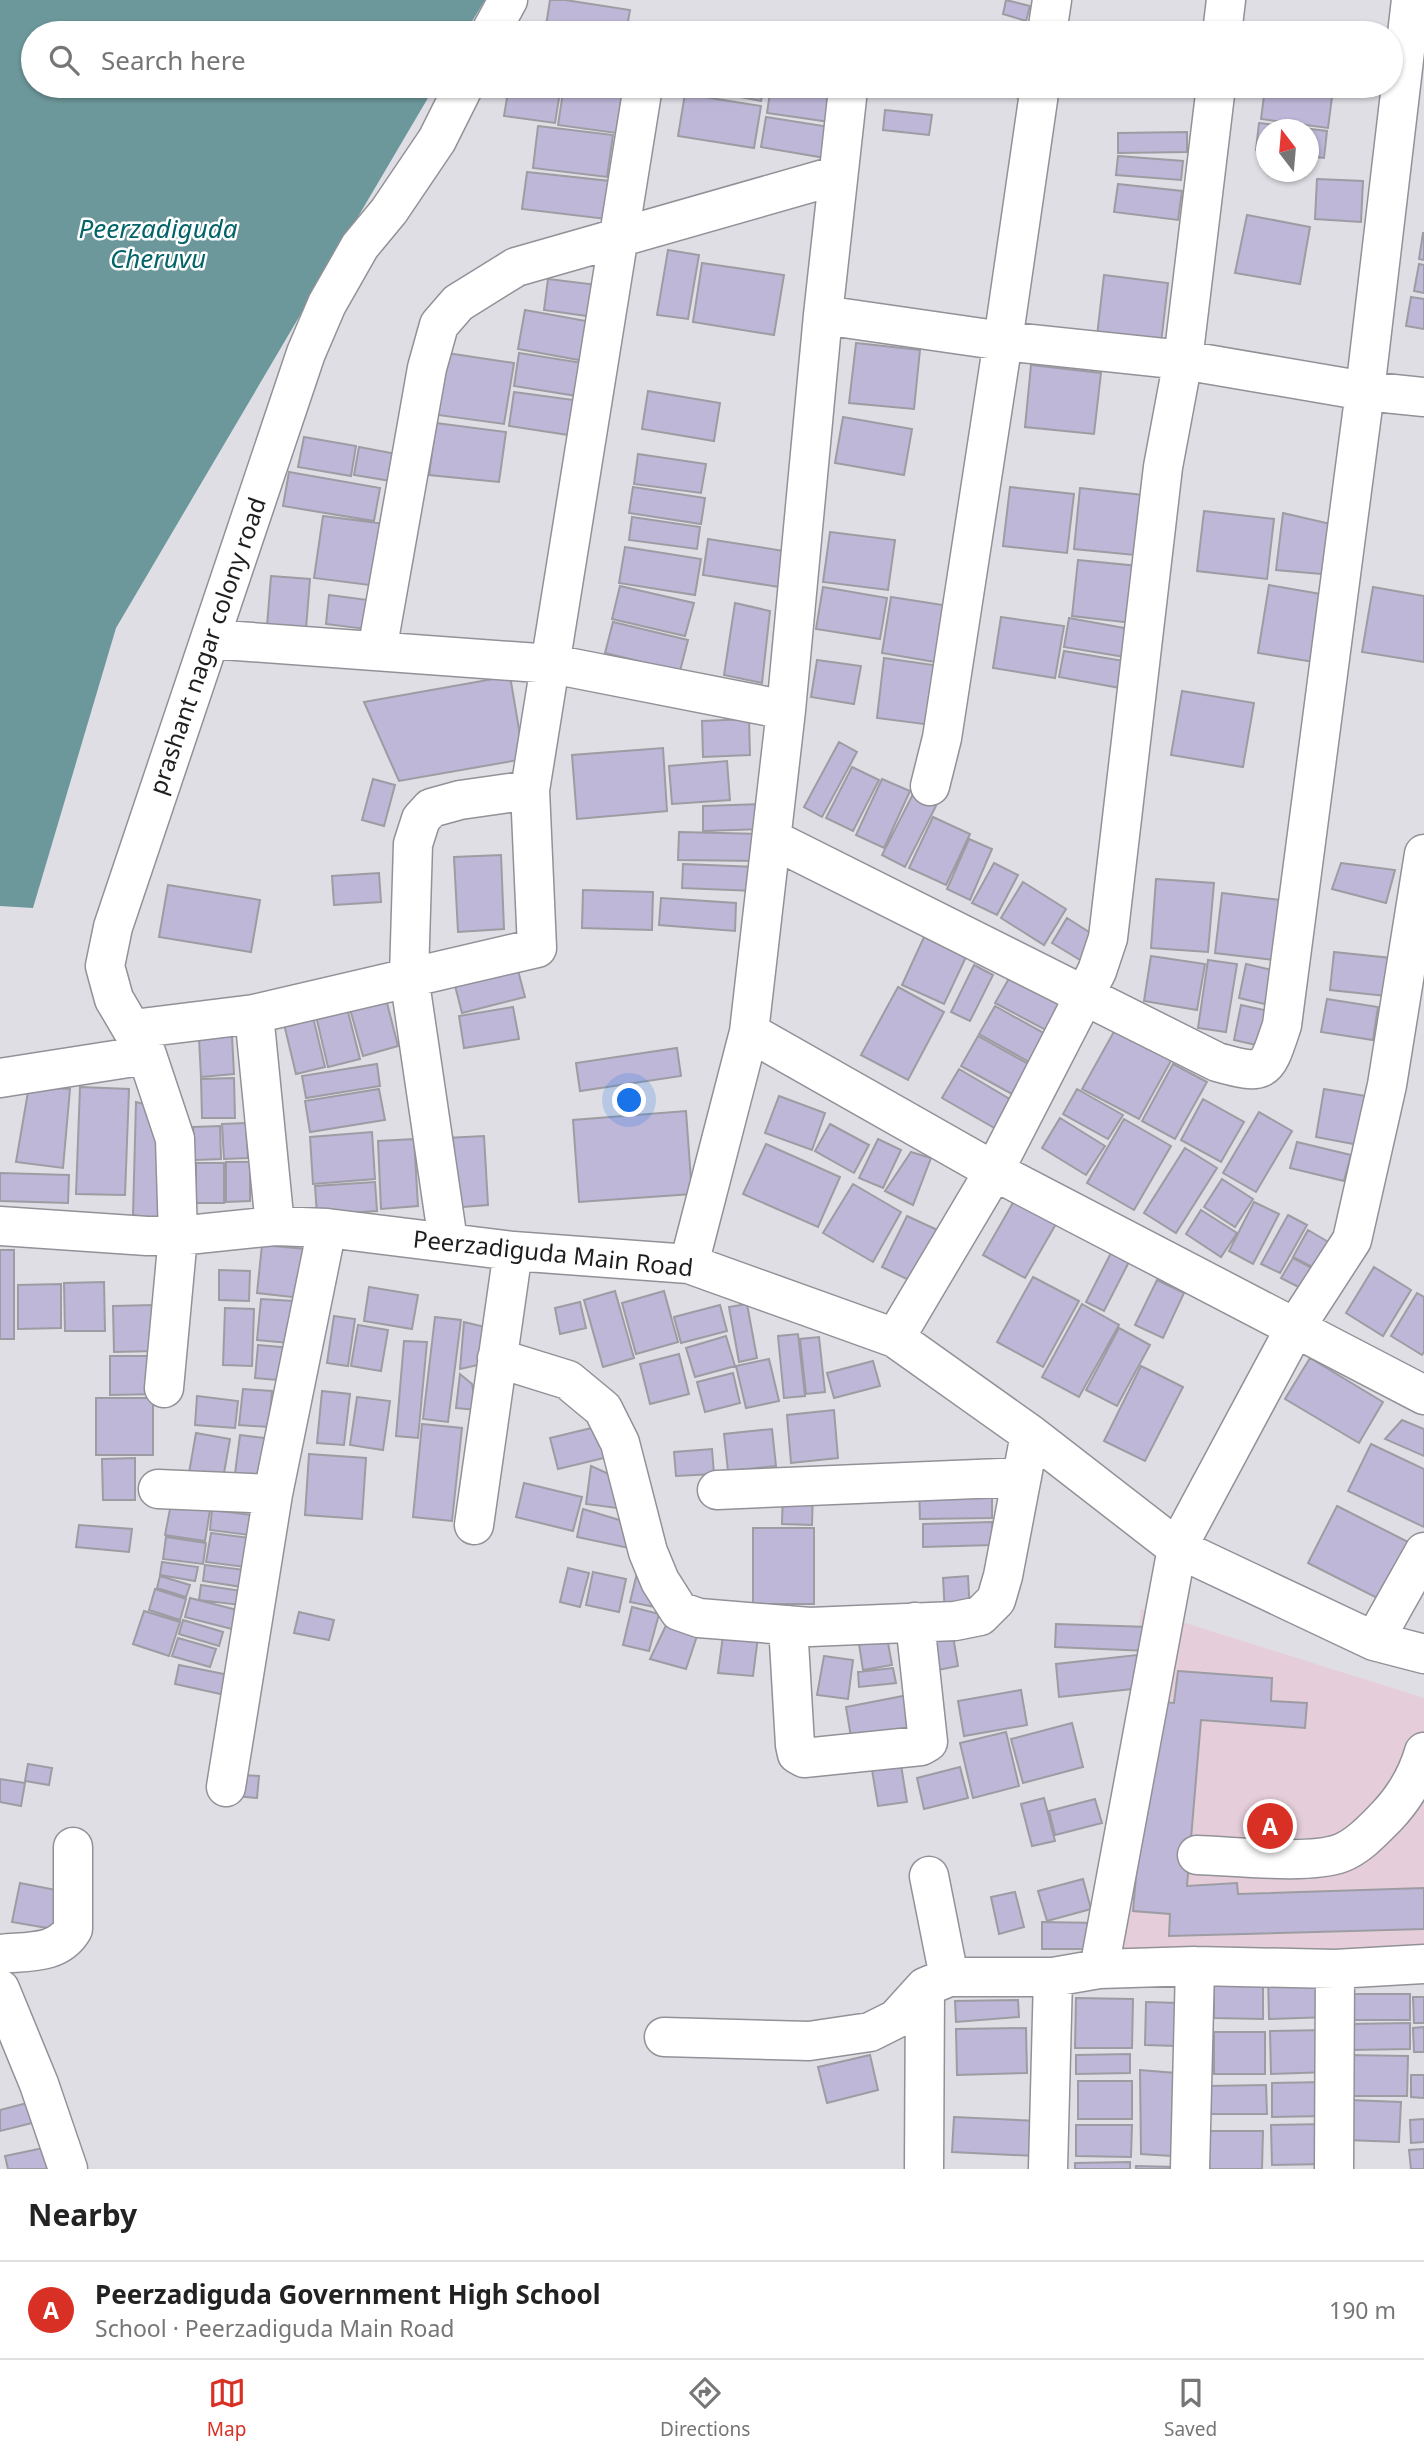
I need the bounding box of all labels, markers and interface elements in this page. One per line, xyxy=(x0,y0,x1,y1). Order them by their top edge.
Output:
search box xyxy=(21,21,1403,98)
icon: search xyxy=(45,41,83,79)
text: Search here xyxy=(101,42,246,78)
north arrow xyxy=(1256,119,1319,182)
water label: Peerzadiguda Cheruvu xyxy=(78,210,238,276)
street label: prashant nagar colony road xyxy=(140,493,273,798)
your location xyxy=(612,1083,646,1117)
street label: Peerzadiguda Main Road xyxy=(411,1221,695,1284)
pin: A xyxy=(1247,1800,1293,1852)
text: Nearby xyxy=(28,2194,137,2235)
text: Peerzadiguda Government High School xyxy=(95,2276,600,2312)
text: A xyxy=(43,2294,59,2326)
text: 190 m xyxy=(1329,2294,1396,2326)
text: School · Peerzadiguda Main Road xyxy=(95,2312,454,2344)
tab: Map xyxy=(207,2374,246,2442)
tab: Directions xyxy=(660,2374,750,2442)
tab: Saved xyxy=(1164,2374,1217,2442)

